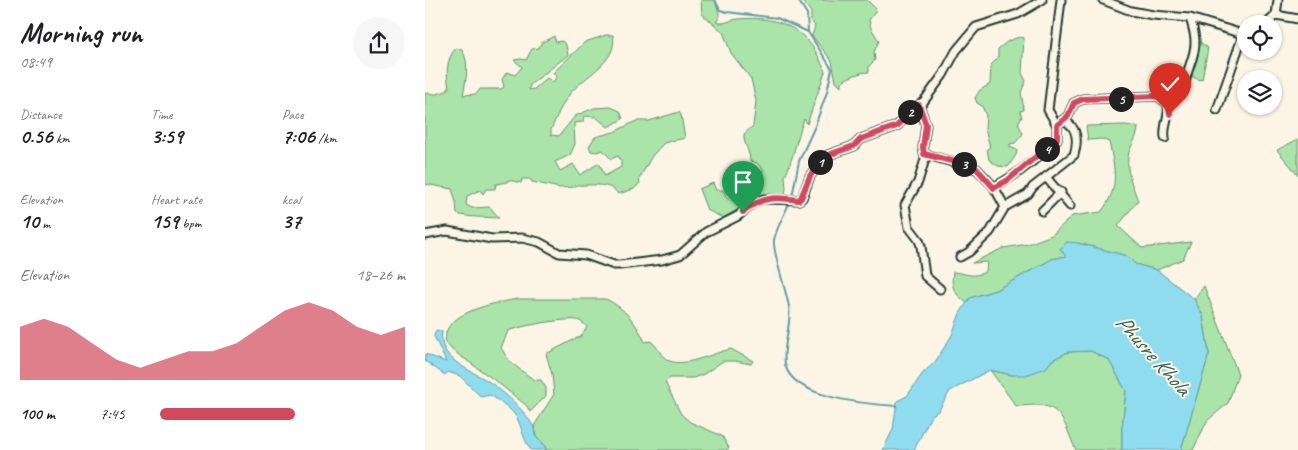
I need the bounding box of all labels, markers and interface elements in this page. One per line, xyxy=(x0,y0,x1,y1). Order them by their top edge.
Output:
text: Morning run xyxy=(20,15,142,50)
map controls xyxy=(1237,15,1282,115)
button: locate xyxy=(1237,15,1282,60)
button: share xyxy=(353,17,405,69)
text: 08:49 xyxy=(20,52,52,72)
pin xyxy=(1149,63,1191,114)
icon: check xyxy=(1156,70,1184,98)
button: layers xyxy=(1237,70,1282,115)
pin: 5 xyxy=(1109,86,1133,112)
text: 5 xyxy=(1118,91,1125,108)
pin: 2 xyxy=(897,100,923,124)
text: 2 xyxy=(907,104,914,121)
text: Distance xyxy=(20,106,62,123)
text: Time xyxy=(151,106,172,123)
text: Pace xyxy=(282,106,304,123)
text: 0.56 xyxy=(20,123,53,149)
text: 3:59 xyxy=(151,123,183,149)
text: 7:06 xyxy=(282,123,315,149)
text: km xyxy=(53,130,70,147)
text: /km xyxy=(315,130,337,147)
pin: 4 xyxy=(1035,136,1059,162)
text: 4 xyxy=(1044,141,1051,158)
pin: 1 xyxy=(807,150,833,174)
pin: 3 xyxy=(951,152,977,176)
text: 1 xyxy=(817,154,824,171)
text: 3 xyxy=(961,156,968,173)
pin xyxy=(722,161,764,212)
icon: arrive xyxy=(729,168,757,196)
text: Elevation xyxy=(20,191,63,208)
text: Heart rate xyxy=(151,191,202,208)
text: kcal xyxy=(282,191,301,208)
text: 10 xyxy=(20,208,39,234)
text: 159 xyxy=(151,208,179,234)
text: 37 xyxy=(282,208,301,234)
text: m xyxy=(39,215,50,232)
text: bpm xyxy=(179,215,201,232)
text: Elevation xyxy=(20,265,69,285)
text: 18–26 m xyxy=(356,265,405,285)
water label: Phusre Khola xyxy=(1109,309,1198,403)
text: 100 m xyxy=(20,404,55,424)
text: 7:45 xyxy=(100,404,125,424)

